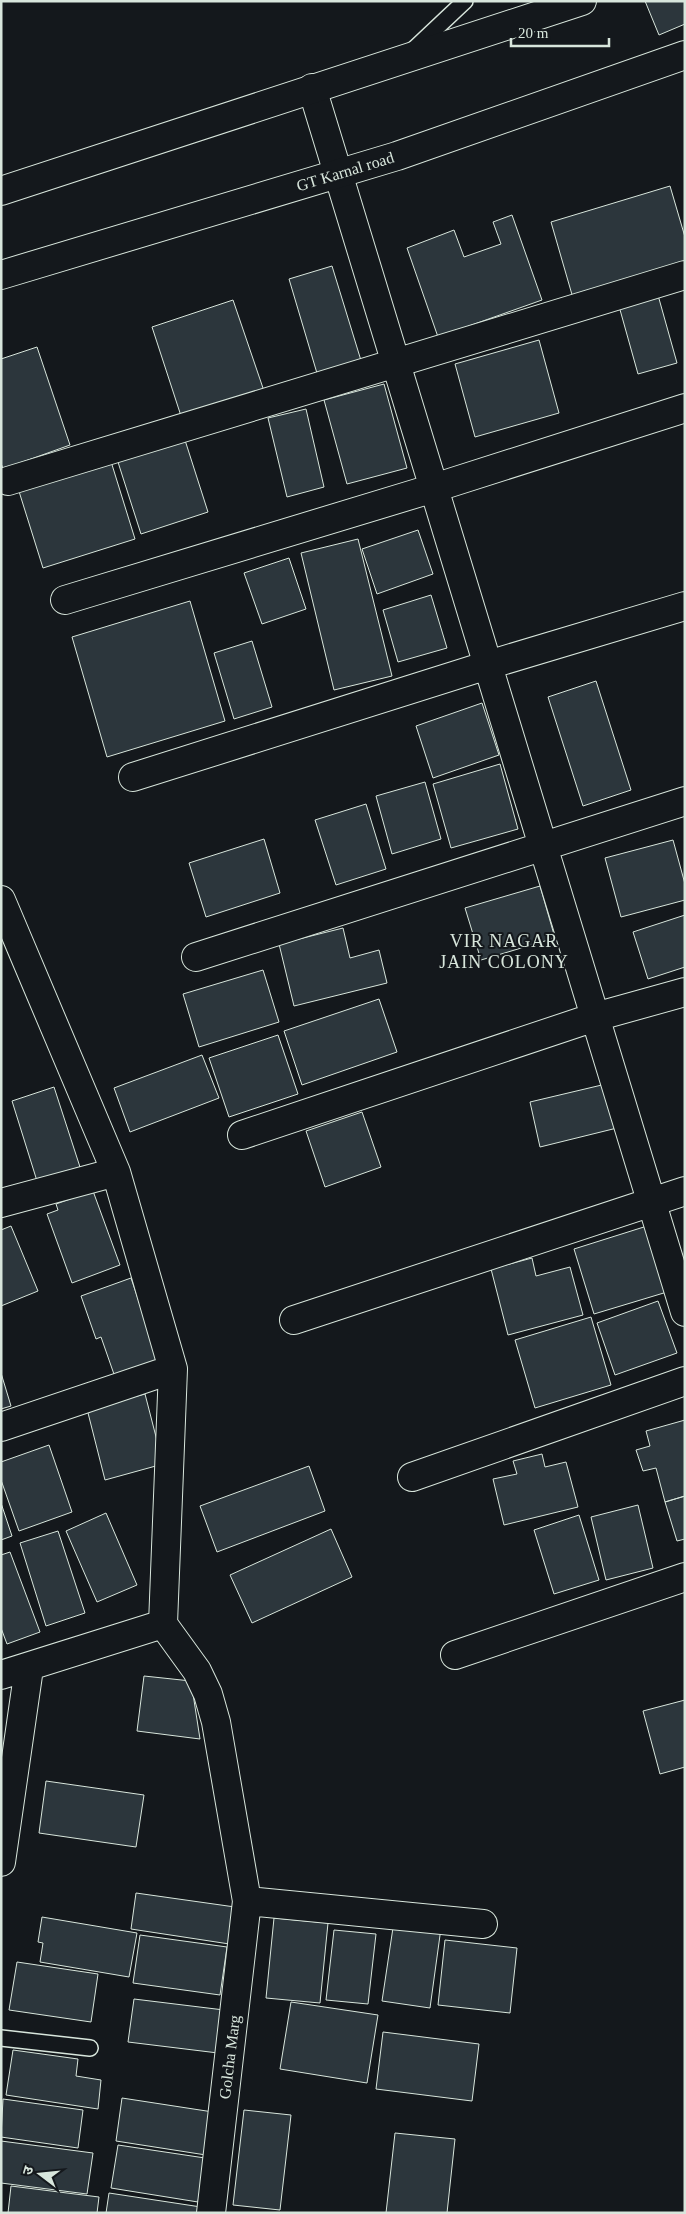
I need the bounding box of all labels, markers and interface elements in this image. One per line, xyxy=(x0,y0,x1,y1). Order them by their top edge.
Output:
scale bar xyxy=(511,15,608,47)
text: 20 m xyxy=(518,25,549,41)
street label: GT Karnal road xyxy=(294,149,396,194)
district label: VIR NAGAR JAIN COLONY xyxy=(439,931,569,972)
street label: Golcha Marg xyxy=(216,2014,244,2100)
north arrow xyxy=(15,2149,65,2199)
text: उ xyxy=(20,2164,37,2177)

